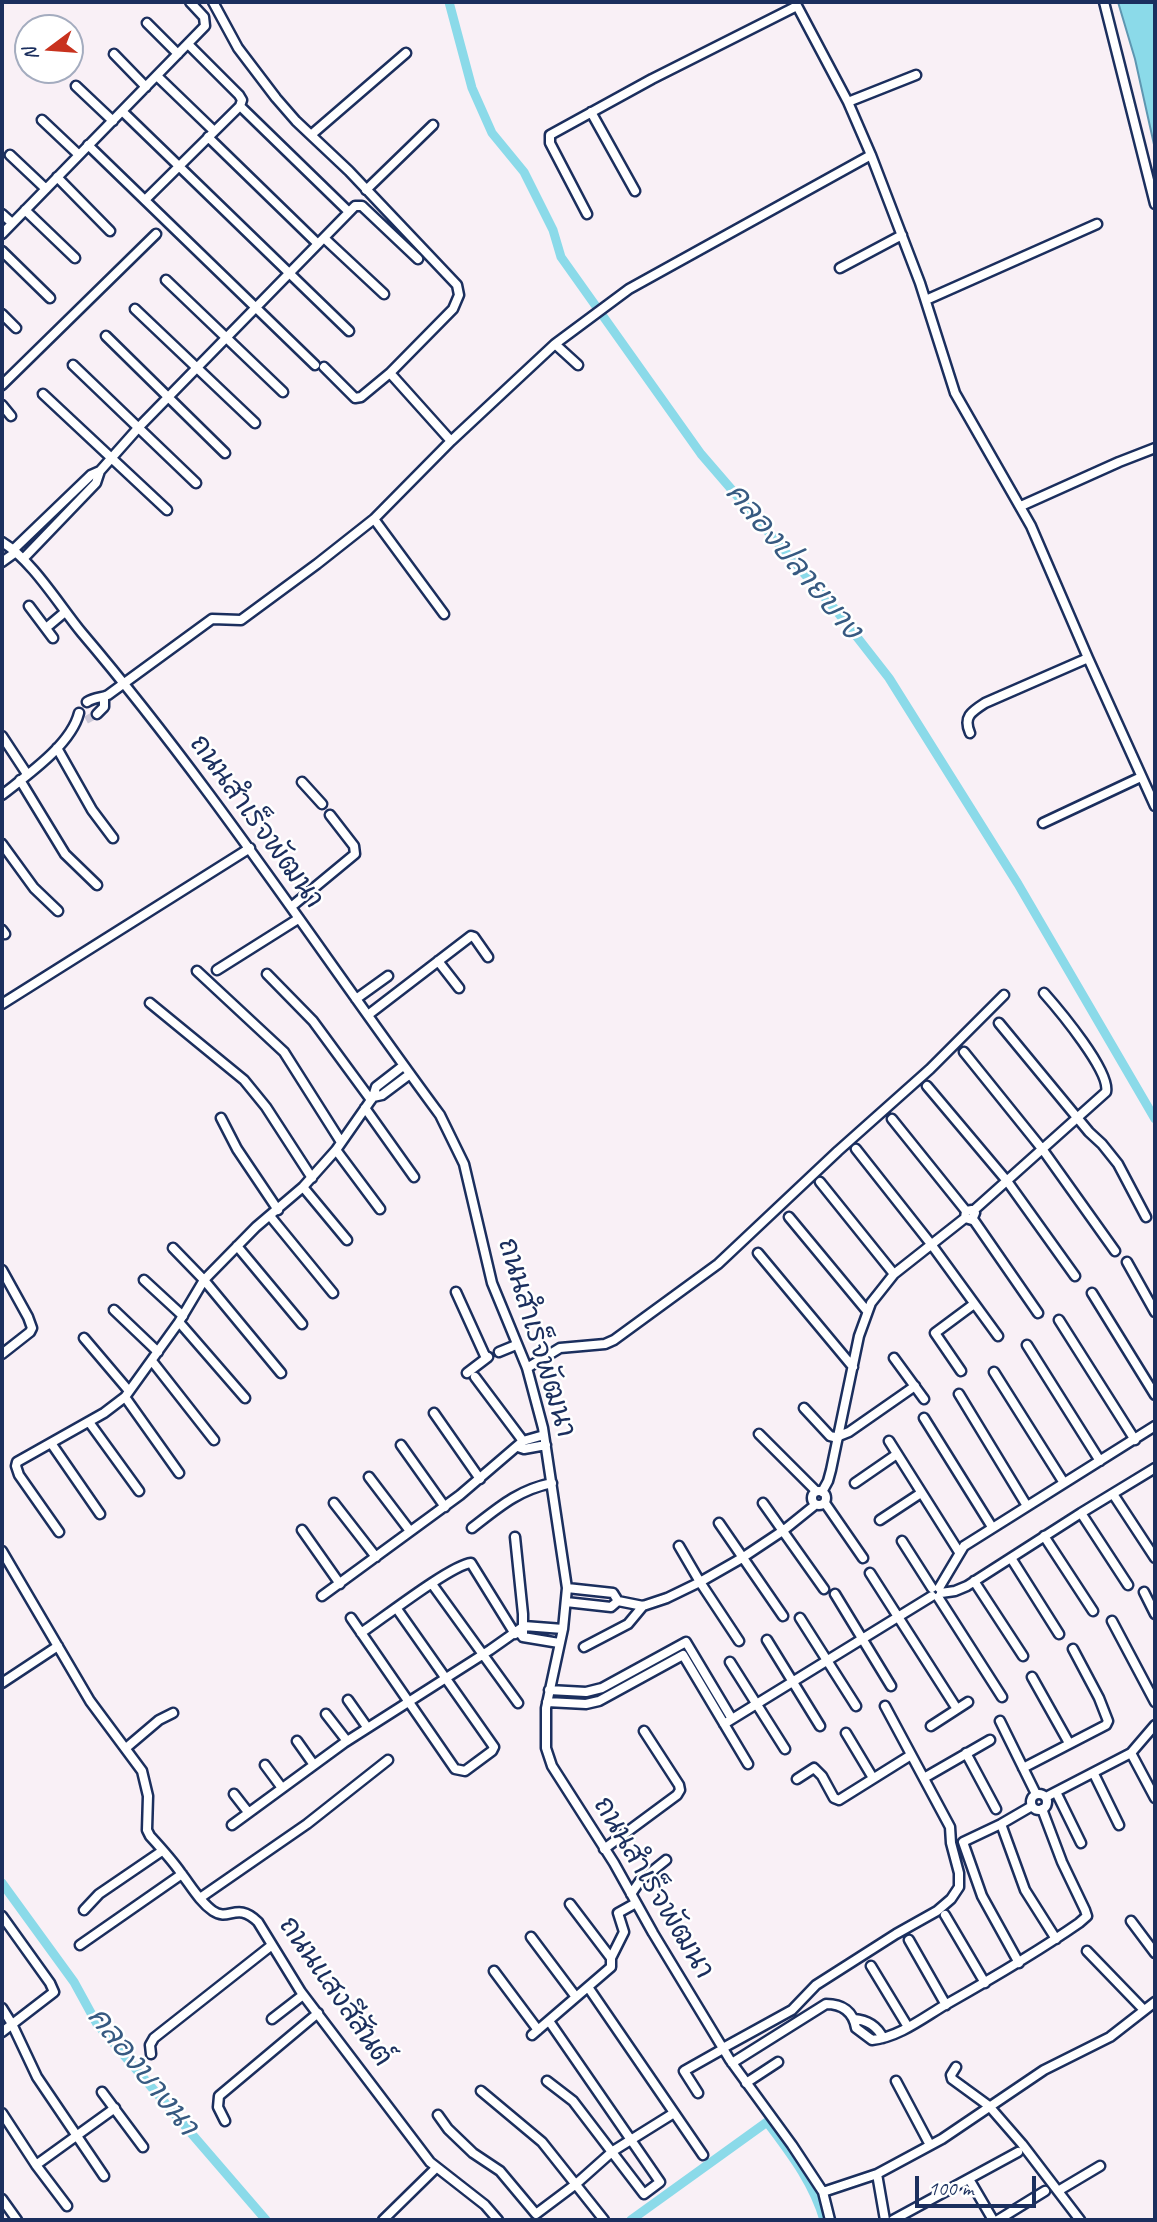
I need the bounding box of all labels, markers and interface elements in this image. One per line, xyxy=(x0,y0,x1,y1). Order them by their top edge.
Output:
north arrow xyxy=(14,14,84,84)
text: N xyxy=(18,45,44,63)
water label: คลองปลายบาง xyxy=(717,476,869,648)
street label: ถนนสำเร็จพัฒนา xyxy=(182,729,330,915)
street label: ถนนสำเร็จพัฒนา xyxy=(490,1234,582,1442)
street label: ถนนสำเร็จพัฒนา xyxy=(585,1791,721,1985)
street label: ถนนแสงสีสันต์ xyxy=(271,1910,399,2074)
water label: คลองบางนา xyxy=(79,2000,205,2144)
scale bar xyxy=(919,2162,1040,2206)
text: 100 m xyxy=(928,2175,973,2201)

